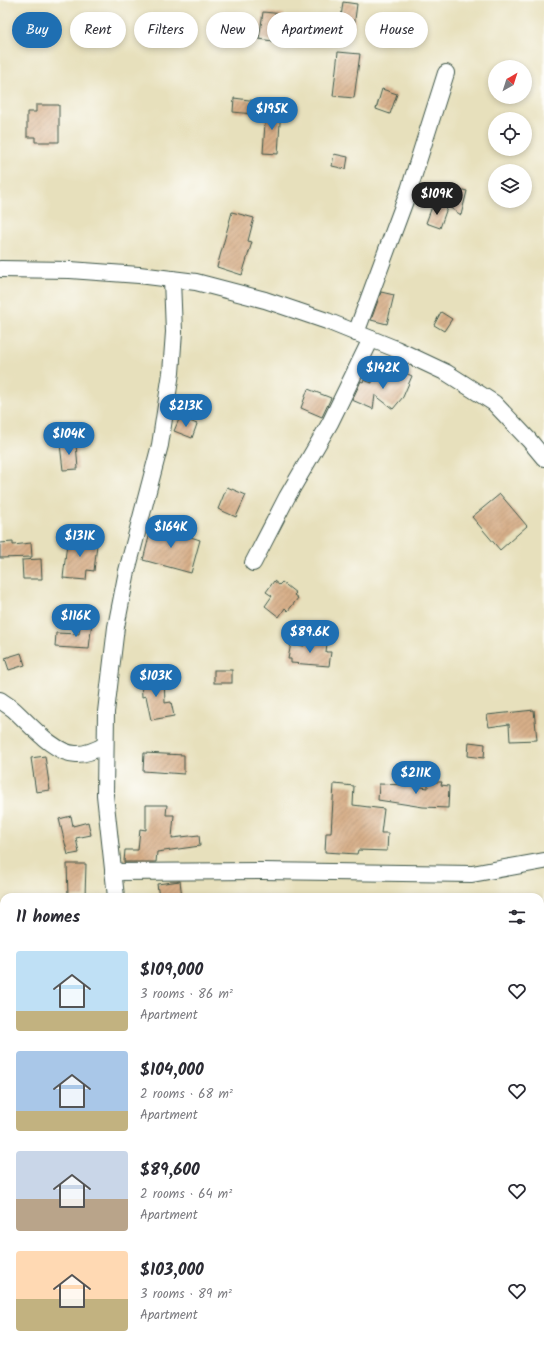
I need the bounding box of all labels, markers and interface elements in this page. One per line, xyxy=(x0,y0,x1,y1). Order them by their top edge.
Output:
chip: Buy xyxy=(12,12,62,48)
chip: Rent xyxy=(70,12,126,48)
chip: Filters xyxy=(134,12,198,48)
chip: New xyxy=(206,12,259,48)
chip: Apartment xyxy=(267,12,357,48)
chip: House xyxy=(365,12,428,48)
north arrow xyxy=(488,60,532,104)
map controls xyxy=(488,60,532,208)
pin: $195K xyxy=(244,97,300,131)
text: $195K xyxy=(256,99,288,120)
button: locate xyxy=(488,112,532,156)
button: layers xyxy=(488,164,532,208)
pin: $109K xyxy=(409,182,465,216)
text: $109K xyxy=(421,184,453,205)
pin: $142K xyxy=(355,356,411,390)
text: $142K xyxy=(366,358,400,379)
pin: $213K xyxy=(158,394,214,428)
text: $213K xyxy=(169,396,203,417)
pin: $104K xyxy=(41,422,97,456)
text: $104K xyxy=(52,424,86,445)
pin: $164K xyxy=(143,515,199,549)
text: $164K xyxy=(154,517,188,538)
pin: $131K xyxy=(52,524,108,558)
text: $131K xyxy=(65,526,95,547)
pin: $116K xyxy=(48,604,104,638)
text: $116K xyxy=(61,606,91,627)
pin: $89.6K xyxy=(277,620,343,654)
text: $89.6K xyxy=(290,622,330,643)
pin: $103K xyxy=(128,664,184,698)
text: $103K xyxy=(139,666,173,687)
pin: $211K xyxy=(388,761,444,795)
text: $211K xyxy=(401,763,431,784)
text: 11 homes xyxy=(16,904,80,931)
icon: filters xyxy=(506,906,528,928)
text: $109,000 xyxy=(140,957,203,984)
icon: home xyxy=(48,967,96,1015)
icon: heart xyxy=(506,980,528,1002)
text: 3 rooms · 86 m² xyxy=(140,984,233,1005)
text: Apartment xyxy=(140,1005,198,1026)
text: $104,000 xyxy=(140,1057,204,1084)
icon: home xyxy=(48,1067,96,1115)
icon: heart xyxy=(506,1080,528,1102)
text: 2 rooms · 68 m² xyxy=(140,1084,233,1105)
text: Apartment xyxy=(140,1105,198,1126)
text: $89,600 xyxy=(140,1157,200,1184)
icon: home xyxy=(48,1167,96,1215)
icon: heart xyxy=(506,1180,528,1202)
text: 2 rooms · 64 m² xyxy=(140,1184,232,1205)
text: Apartment xyxy=(140,1205,198,1226)
text: $103,000 xyxy=(140,1257,204,1284)
icon: home xyxy=(48,1267,96,1315)
icon: heart xyxy=(506,1280,528,1302)
text: 3 rooms · 89 m² xyxy=(140,1284,232,1305)
text: Apartment xyxy=(140,1305,198,1326)

